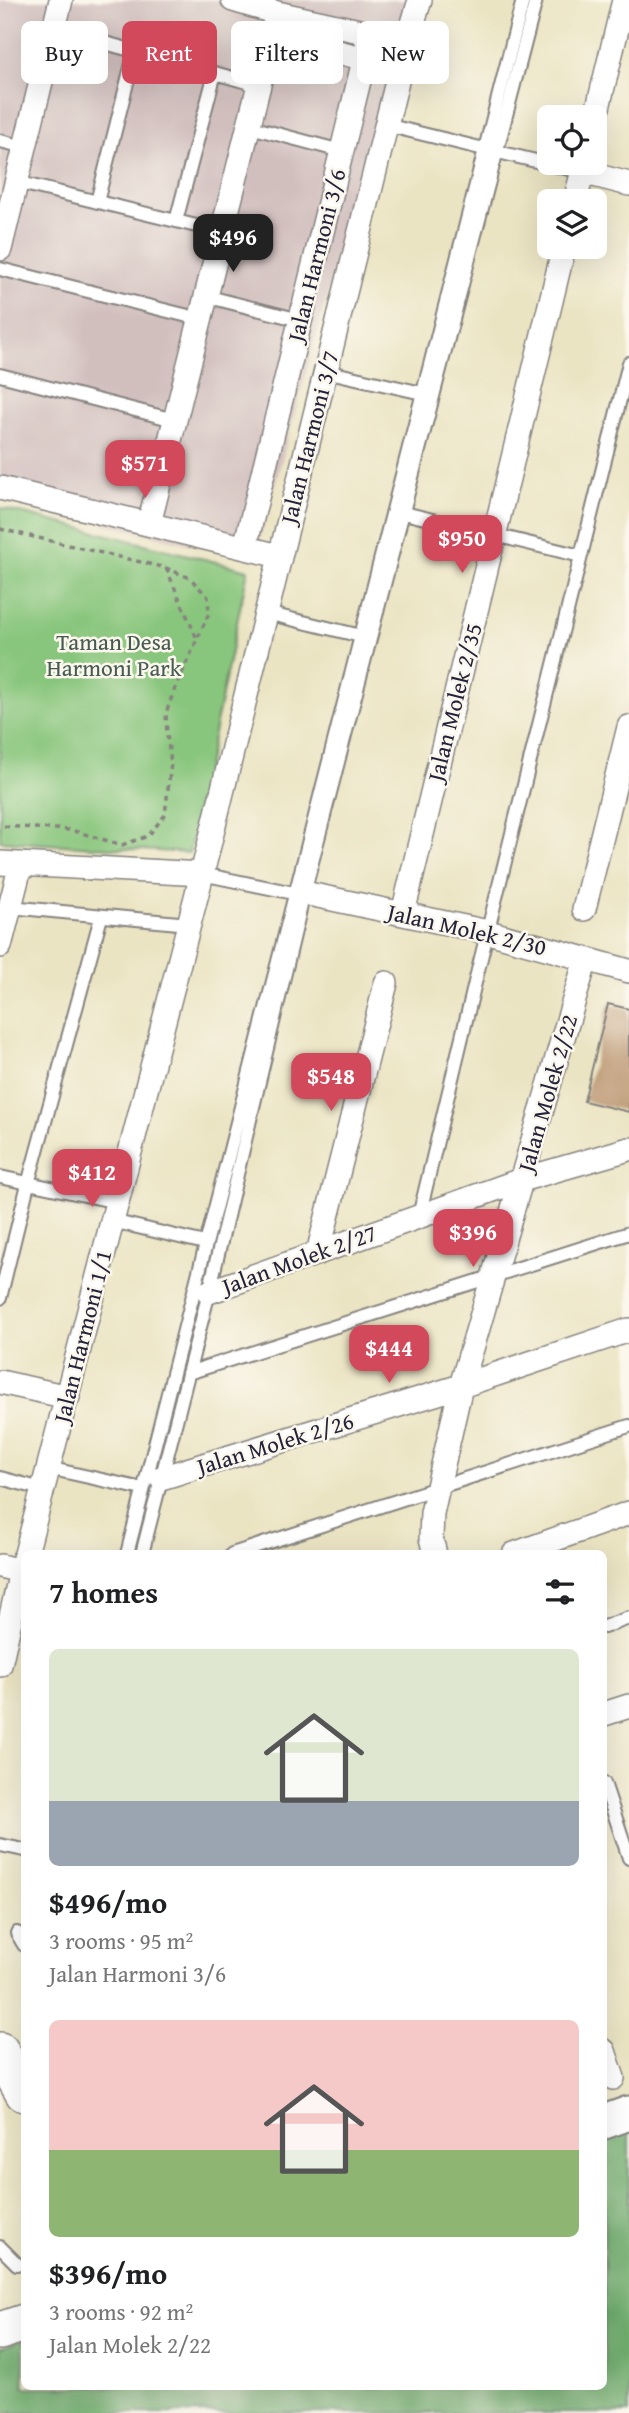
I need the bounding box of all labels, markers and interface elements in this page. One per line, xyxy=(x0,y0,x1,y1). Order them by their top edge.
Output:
chip: Buy xyxy=(21,21,108,84)
chip: Rent xyxy=(122,21,217,84)
chip: Filters xyxy=(231,21,343,84)
chip: New xyxy=(357,21,449,84)
map controls xyxy=(537,105,607,259)
button: locate xyxy=(537,105,607,175)
street label: Jalan Harmoni 3/6 xyxy=(278,165,353,348)
button: layers xyxy=(537,189,607,259)
pin: $496 xyxy=(192,215,274,274)
text: $496 xyxy=(209,220,257,253)
street label: Jalan Harmoni 3/7 xyxy=(271,347,346,530)
pin: $571 xyxy=(104,440,186,500)
text: $571 xyxy=(121,446,169,479)
pin: $950 xyxy=(421,516,503,575)
text: $950 xyxy=(438,521,486,554)
street label: Jalan Molek 2/35 xyxy=(418,619,490,788)
park label: Taman Desa Harmoni Park xyxy=(47,625,182,684)
street label: Jalan Molek 2/30 xyxy=(381,894,550,963)
street label: Jalan Molek 2/22 xyxy=(508,1011,585,1178)
pin: $548 xyxy=(290,1054,372,1113)
text: $548 xyxy=(307,1059,355,1092)
pin: $412 xyxy=(51,1150,133,1209)
text: $412 xyxy=(68,1155,116,1188)
pin: $396 xyxy=(432,1210,514,1269)
text: $396 xyxy=(449,1215,497,1248)
street label: Jalan Molek 2/27 xyxy=(214,1216,381,1303)
street label: Jalan Harmoni 1/1 xyxy=(44,1246,119,1429)
pin: $444 xyxy=(348,1326,430,1385)
text: $444 xyxy=(365,1331,413,1364)
street label: Jalan Molek 2/26 xyxy=(190,1404,357,1483)
text: 7 homes xyxy=(49,1570,158,1614)
icon: filters xyxy=(541,1573,579,1611)
icon: home xyxy=(251,1695,377,1821)
text: $496/mo xyxy=(49,1880,167,1924)
text: 3 rooms · 95 m² xyxy=(49,1924,193,1957)
text: Jalan Harmoni 3/6 xyxy=(49,1957,226,1990)
icon: home xyxy=(251,2066,377,2192)
text: $396/mo xyxy=(49,2251,167,2295)
text: 3 rooms · 92 m² xyxy=(49,2295,193,2328)
text: Jalan Molek 2/22 xyxy=(49,2328,211,2361)

